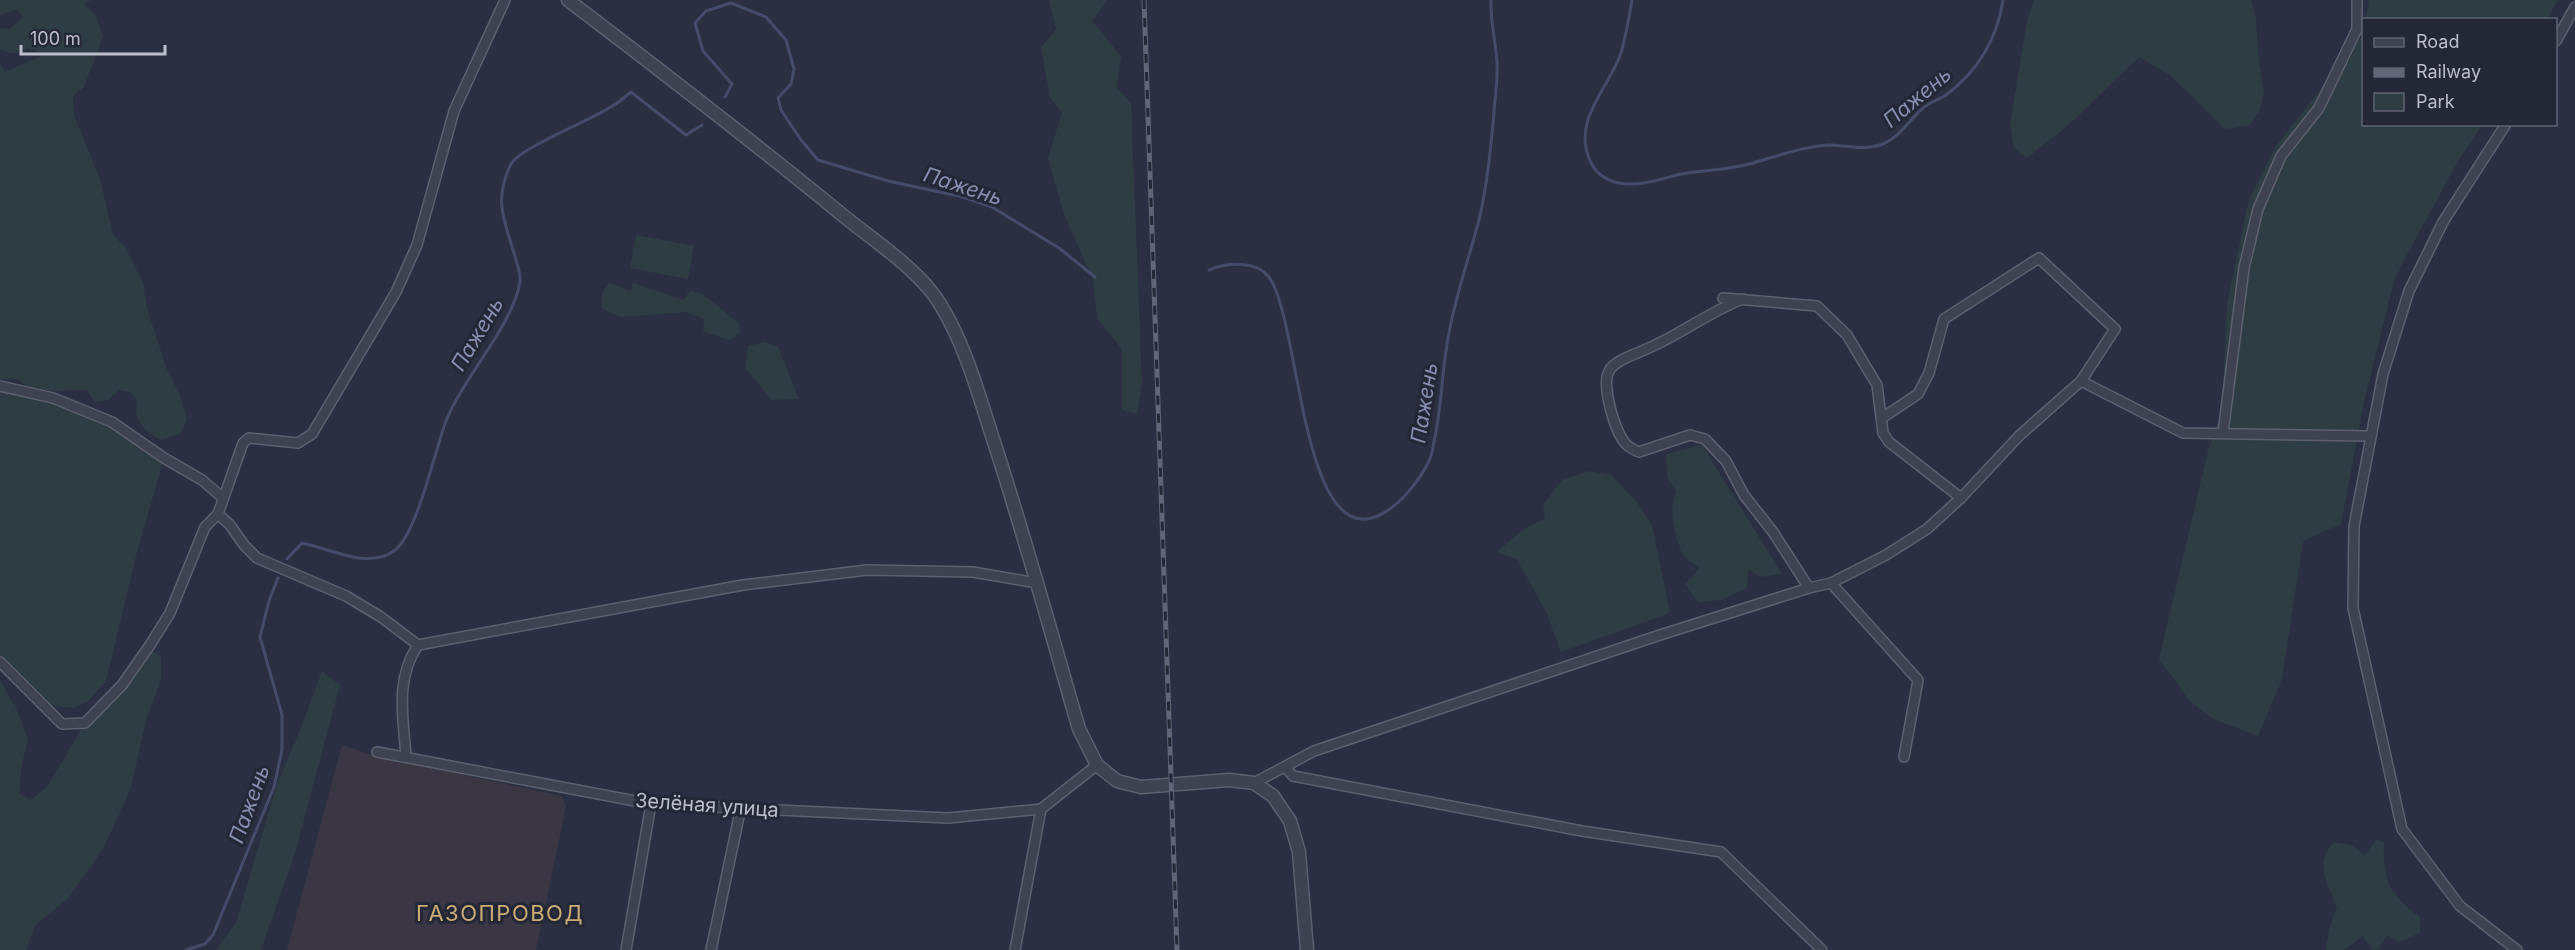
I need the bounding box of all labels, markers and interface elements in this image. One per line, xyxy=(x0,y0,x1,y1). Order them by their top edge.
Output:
scale bar xyxy=(21,18,165,56)
legend xyxy=(2362,18,2557,126)
text: 100 m xyxy=(30,28,81,49)
text: Road xyxy=(2416,31,2459,52)
water label: Пажень xyxy=(1878,61,1956,133)
text: Railway xyxy=(2416,61,2481,82)
text: Park xyxy=(2416,91,2455,112)
water label: Пажень xyxy=(920,162,1006,210)
water label: Пажень xyxy=(445,293,509,375)
water label: Пажень xyxy=(1405,361,1443,445)
water label: Пажень xyxy=(223,762,275,846)
street label: Зелёная улица xyxy=(634,788,780,822)
district label: ГАЗОПРОВОД xyxy=(416,900,584,926)

